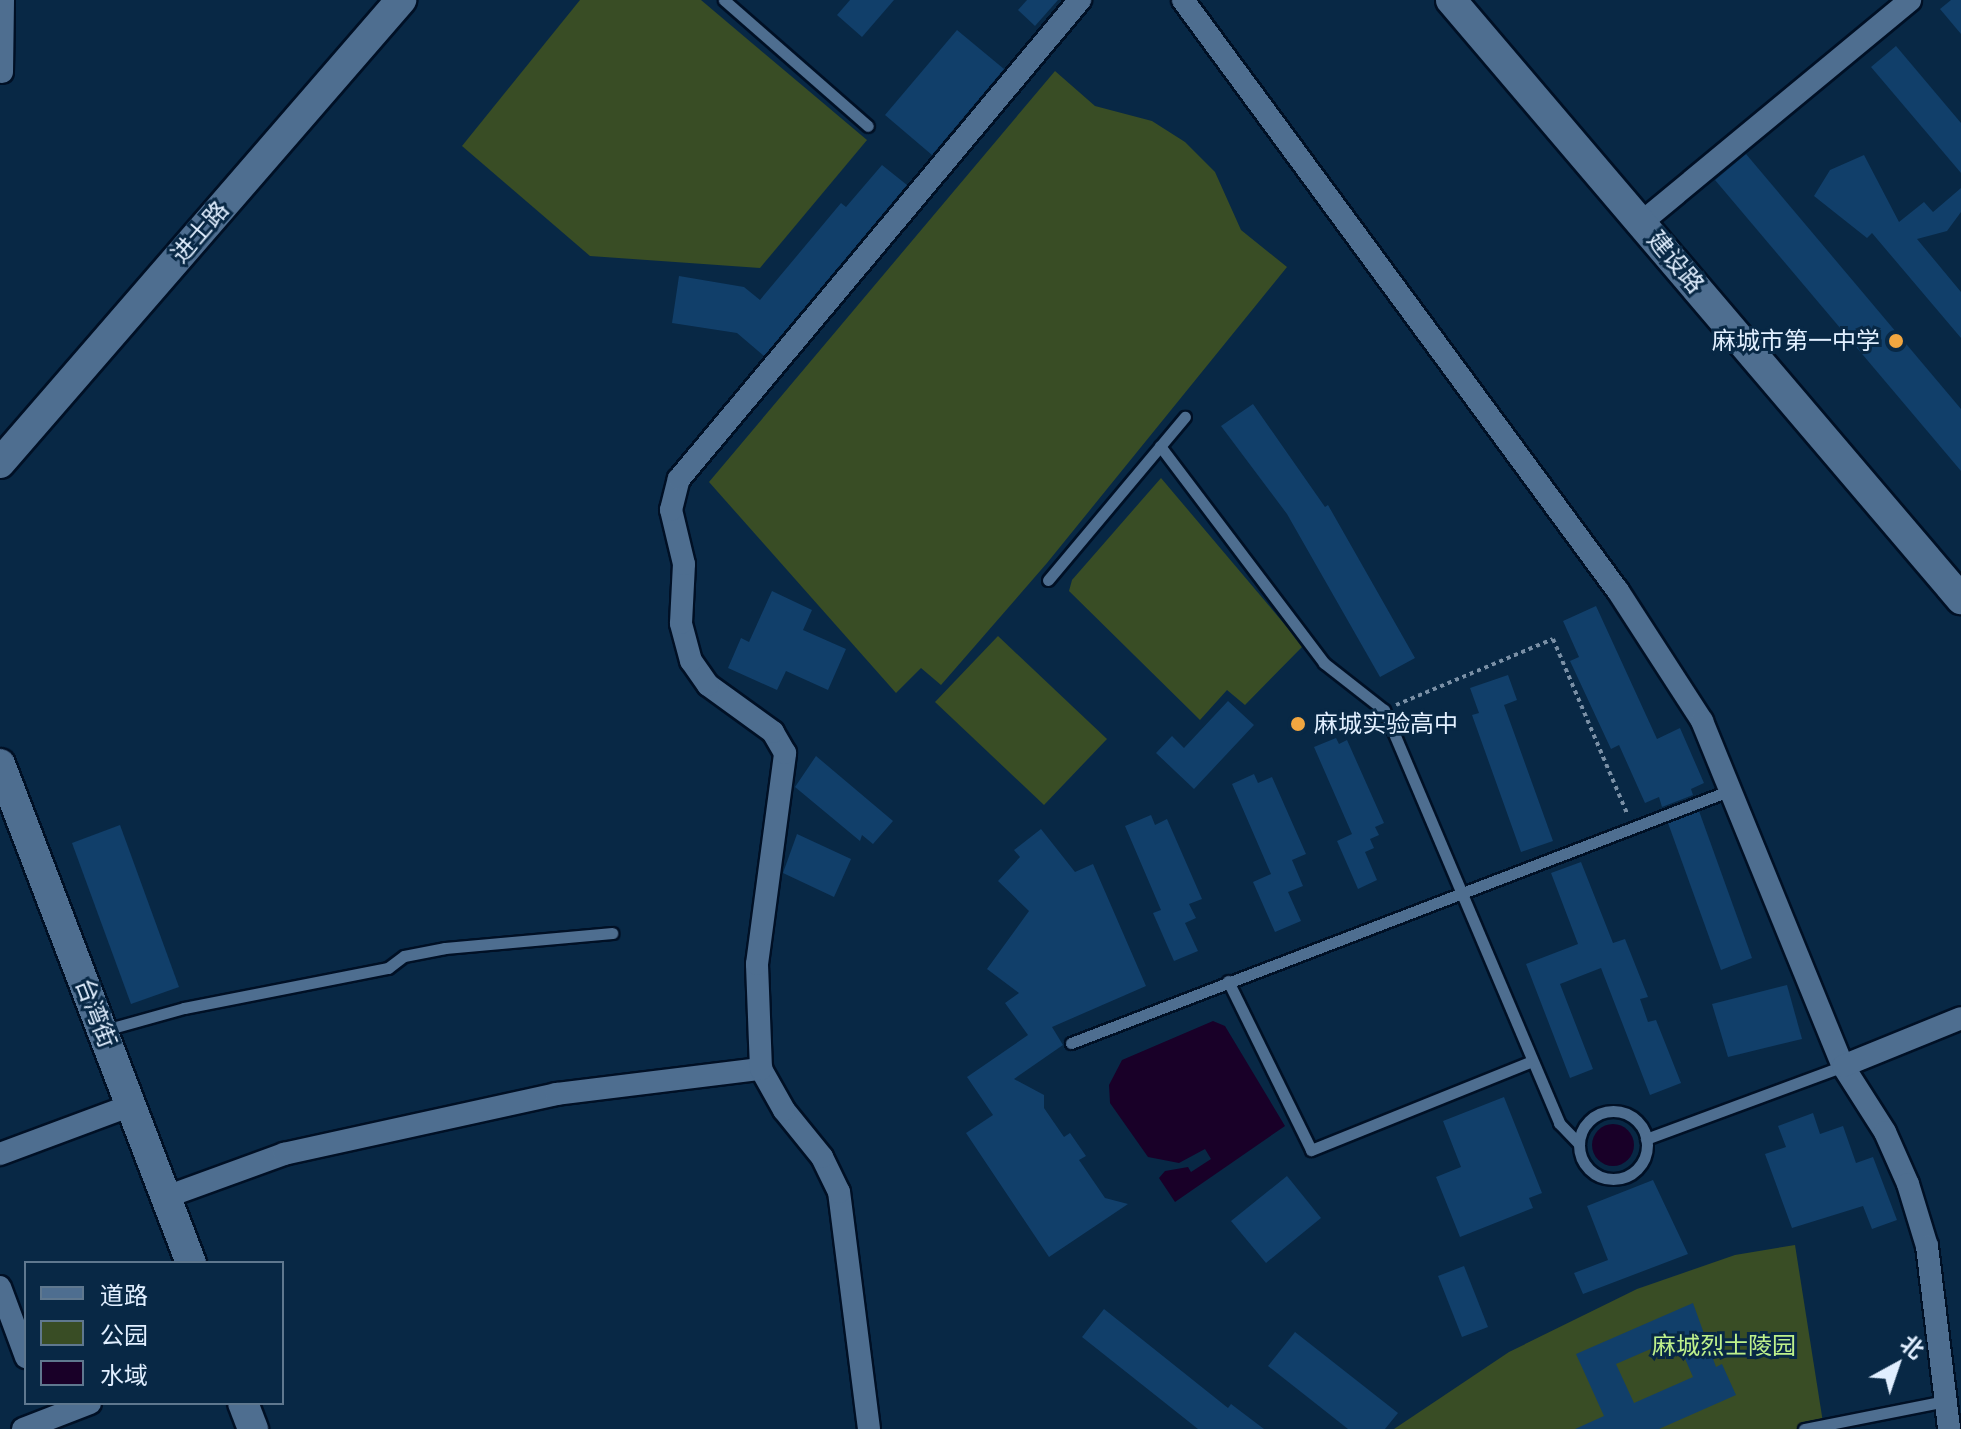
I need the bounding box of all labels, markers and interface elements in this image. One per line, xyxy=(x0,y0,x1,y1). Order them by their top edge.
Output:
street label: 进士路 xyxy=(166,195,234,269)
street label: 建设路 xyxy=(1642,225,1710,299)
place label: 麻城市第一中学 xyxy=(1712,327,1880,355)
marker: 麻城市第一中学 xyxy=(1887,332,1905,350)
place label: 麻城实验高中 xyxy=(1314,710,1458,738)
marker: 麻城实验高中 xyxy=(1289,715,1307,733)
street label: 台湾街 xyxy=(70,974,122,1052)
legend xyxy=(24,1261,284,1405)
text: 道路 xyxy=(100,1281,148,1310)
text: 公园 xyxy=(100,1321,148,1350)
north arrow xyxy=(1857,1325,1937,1405)
text: 北 xyxy=(1896,1330,1929,1364)
park label: 麻城烈士陵园 xyxy=(1652,1332,1796,1360)
text: 水域 xyxy=(100,1361,148,1390)

